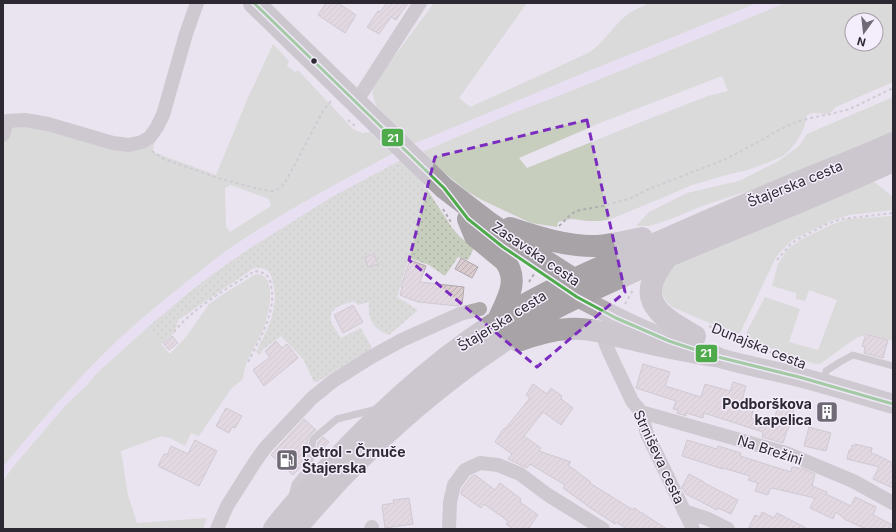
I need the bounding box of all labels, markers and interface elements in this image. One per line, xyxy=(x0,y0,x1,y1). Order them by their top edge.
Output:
north arrow xyxy=(844,12,884,52)
text: N xyxy=(856,34,867,50)
unlabelled marker xyxy=(309,56,319,66)
line badge: 21 xyxy=(381,128,404,147)
text: 21 xyxy=(387,131,399,145)
street label: Štajerska cesta xyxy=(745,157,845,210)
street label: Zasavska cesta xyxy=(489,218,584,289)
street label: Štajerska cesta xyxy=(454,287,549,355)
street label: Dunajska cesta xyxy=(709,319,809,372)
line badge: 21 xyxy=(695,344,718,363)
text: 21 xyxy=(700,346,712,360)
place label: Podborškova kapelica xyxy=(722,395,812,428)
building icon: Podborškova kapelica xyxy=(814,399,840,425)
street label: Strniševa cesta xyxy=(630,407,689,506)
street label: Na Brežini xyxy=(736,431,805,468)
place label: Petrol - Črnuče Štajerska xyxy=(302,443,406,476)
fuel station icon: Petrol - Črnuče Štajerska xyxy=(274,447,300,473)

